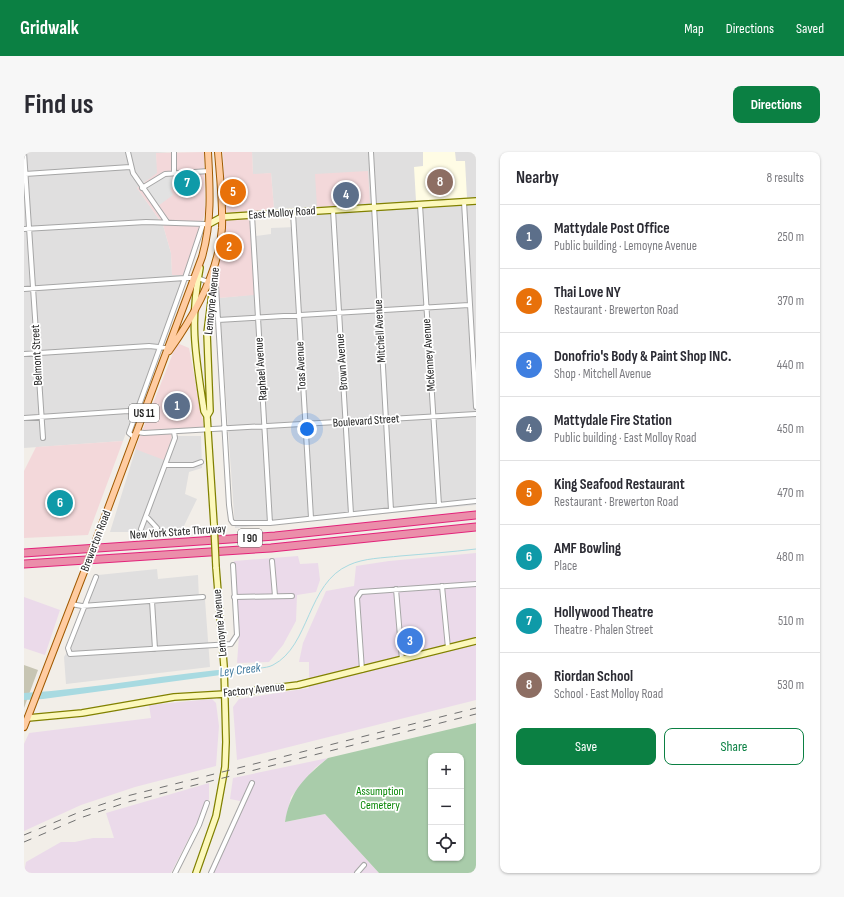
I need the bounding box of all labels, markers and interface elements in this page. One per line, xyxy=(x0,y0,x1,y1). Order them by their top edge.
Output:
text: Gridwalk xyxy=(20,17,79,40)
text: Map xyxy=(684,20,704,37)
text: Directions xyxy=(726,20,774,37)
text: Saved xyxy=(796,20,824,37)
button: Directions xyxy=(733,86,820,123)
text: Find us xyxy=(24,88,93,121)
pin: 8 xyxy=(427,167,453,197)
pin: 7 xyxy=(174,168,200,198)
text: Nearby xyxy=(516,168,559,188)
text: 8 results xyxy=(766,170,804,186)
pin: 5 xyxy=(220,177,246,207)
pin: 4 xyxy=(333,180,359,210)
street label: East Molloy Road xyxy=(248,203,316,223)
text: Mattydale Post Office xyxy=(554,219,670,238)
text: 1 xyxy=(526,229,532,245)
text: 250 m xyxy=(777,229,804,245)
pin: 2 xyxy=(216,232,242,262)
text: Public building · Lemoyne Avenue xyxy=(554,238,697,254)
street label: Lemoyne Avenue xyxy=(201,266,223,335)
text: Thai Love NY xyxy=(554,283,621,302)
text: 2 xyxy=(526,293,532,309)
text: 370 m xyxy=(777,293,804,309)
street label: Mitchell Avenue xyxy=(371,299,389,363)
text: Restaurant · Brewerton Road xyxy=(554,302,678,318)
street label: McKenney Avenue xyxy=(419,318,439,392)
street label: Belmont Street xyxy=(28,324,46,386)
street label: Brown Avenue xyxy=(333,333,351,391)
street label: Raphael Avenue xyxy=(251,337,271,401)
street label: Toas Avenue xyxy=(292,341,310,391)
text: Donofrio's Body & Paint Shop INC. xyxy=(554,347,731,366)
text: 3 xyxy=(526,357,532,373)
text: 440 m xyxy=(777,357,804,373)
text: Shop · Mitchell Avenue xyxy=(554,366,651,382)
pin: 1 xyxy=(164,391,190,421)
road number: US 11 xyxy=(129,404,159,422)
street label: Boulevard Street xyxy=(332,411,400,431)
text: Mattydale Fire Station xyxy=(554,411,672,430)
your location xyxy=(297,419,317,439)
text: 4 xyxy=(526,421,532,437)
text: 450 m xyxy=(777,421,804,437)
text: Public building · East Molloy Road xyxy=(554,430,697,446)
text: King Seafood Restaurant xyxy=(554,475,685,494)
text: 5 xyxy=(526,485,532,501)
text: 470 m xyxy=(777,485,804,501)
pin: 6 xyxy=(47,488,73,518)
text: Restaurant · Brewerton Road xyxy=(554,494,678,510)
street label: Brewerton Road xyxy=(78,508,114,574)
street label: New York State Thruway xyxy=(129,521,227,543)
road number: I 90 xyxy=(238,529,262,547)
text: AMF Bowling xyxy=(554,539,621,558)
text: 6 xyxy=(526,549,532,565)
text: 480 m xyxy=(777,549,804,565)
text: Place xyxy=(554,558,577,574)
street label: Lemoyne Avenue xyxy=(210,589,230,657)
text: Hollywood Theatre xyxy=(554,603,653,622)
text: 7 xyxy=(526,613,532,629)
text: 510 m xyxy=(778,613,804,629)
text: Theatre · Phalen Street xyxy=(554,622,653,638)
pin: 3 xyxy=(397,626,423,656)
water label: Ley Creek xyxy=(219,659,263,680)
text: Riordan School xyxy=(554,667,633,686)
text: 8 xyxy=(526,677,532,693)
text: 530 m xyxy=(777,677,804,693)
street label: Factory Avenue xyxy=(223,679,286,701)
text: School · East Molloy Road xyxy=(554,686,663,702)
button: Save xyxy=(516,728,656,765)
button: Share xyxy=(664,728,804,765)
map controls xyxy=(428,753,464,861)
button: + xyxy=(428,753,464,789)
park label: Assumption Cemetery xyxy=(355,784,404,813)
button: − xyxy=(428,789,464,825)
button: locate xyxy=(428,825,464,861)

